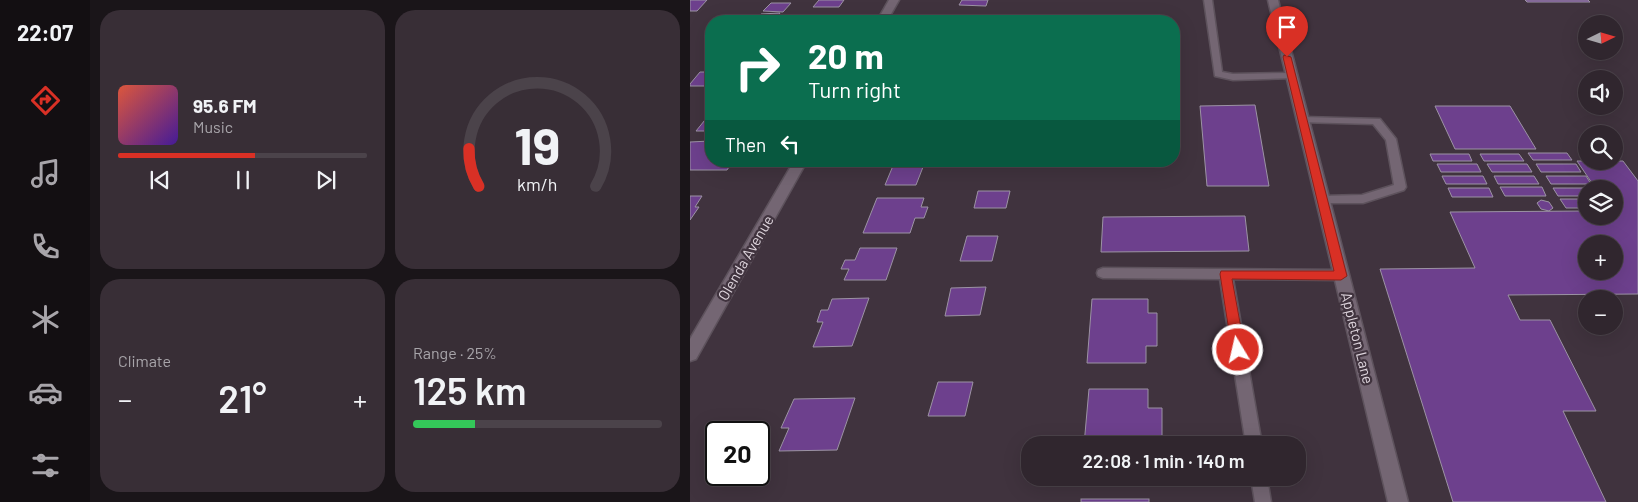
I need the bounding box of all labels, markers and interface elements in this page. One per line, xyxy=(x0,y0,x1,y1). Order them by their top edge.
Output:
pin xyxy=(1266,6,1308,57)
icon: arrive xyxy=(1273,13,1301,41)
north arrow xyxy=(1578,15,1622,60)
map controls xyxy=(1578,15,1623,335)
text: 22:07 xyxy=(17,19,73,45)
text: 20 m xyxy=(808,34,884,76)
icon: right xyxy=(725,35,790,100)
button: sound xyxy=(1578,70,1623,115)
text: Turn right xyxy=(808,76,901,102)
icon: directions xyxy=(28,83,63,118)
text: 95.6 FM xyxy=(193,94,257,117)
text: 19 xyxy=(514,113,561,175)
text: Music xyxy=(193,117,233,136)
button: search xyxy=(1578,125,1623,170)
icon: left xyxy=(776,130,804,158)
text: Then xyxy=(725,133,766,156)
icon: music xyxy=(28,156,63,191)
icon: previous xyxy=(146,166,174,194)
icon: pause xyxy=(229,166,257,194)
icon: next xyxy=(312,166,340,194)
text: km/h xyxy=(517,173,558,195)
button: layers xyxy=(1578,180,1623,225)
street label: Olenda Avenue xyxy=(714,212,777,303)
icon: phone xyxy=(28,229,63,264)
button: + xyxy=(1578,235,1623,280)
street label: Appleton Lane xyxy=(1338,290,1378,385)
button: − xyxy=(1578,290,1623,335)
icon: climate xyxy=(28,302,63,337)
position arrow xyxy=(1211,323,1263,375)
text: Range · 25% xyxy=(413,343,497,362)
text: Climate xyxy=(118,351,171,370)
text: 125 km xyxy=(413,367,526,413)
icon: car xyxy=(28,375,63,410)
text: 21° xyxy=(218,375,267,421)
text: − xyxy=(118,382,132,416)
text: + xyxy=(353,382,367,416)
speed limit sign: 20 xyxy=(705,421,770,486)
icon: filters xyxy=(28,448,63,483)
text: 22:08 · 1 min · 140 m xyxy=(1083,449,1245,472)

